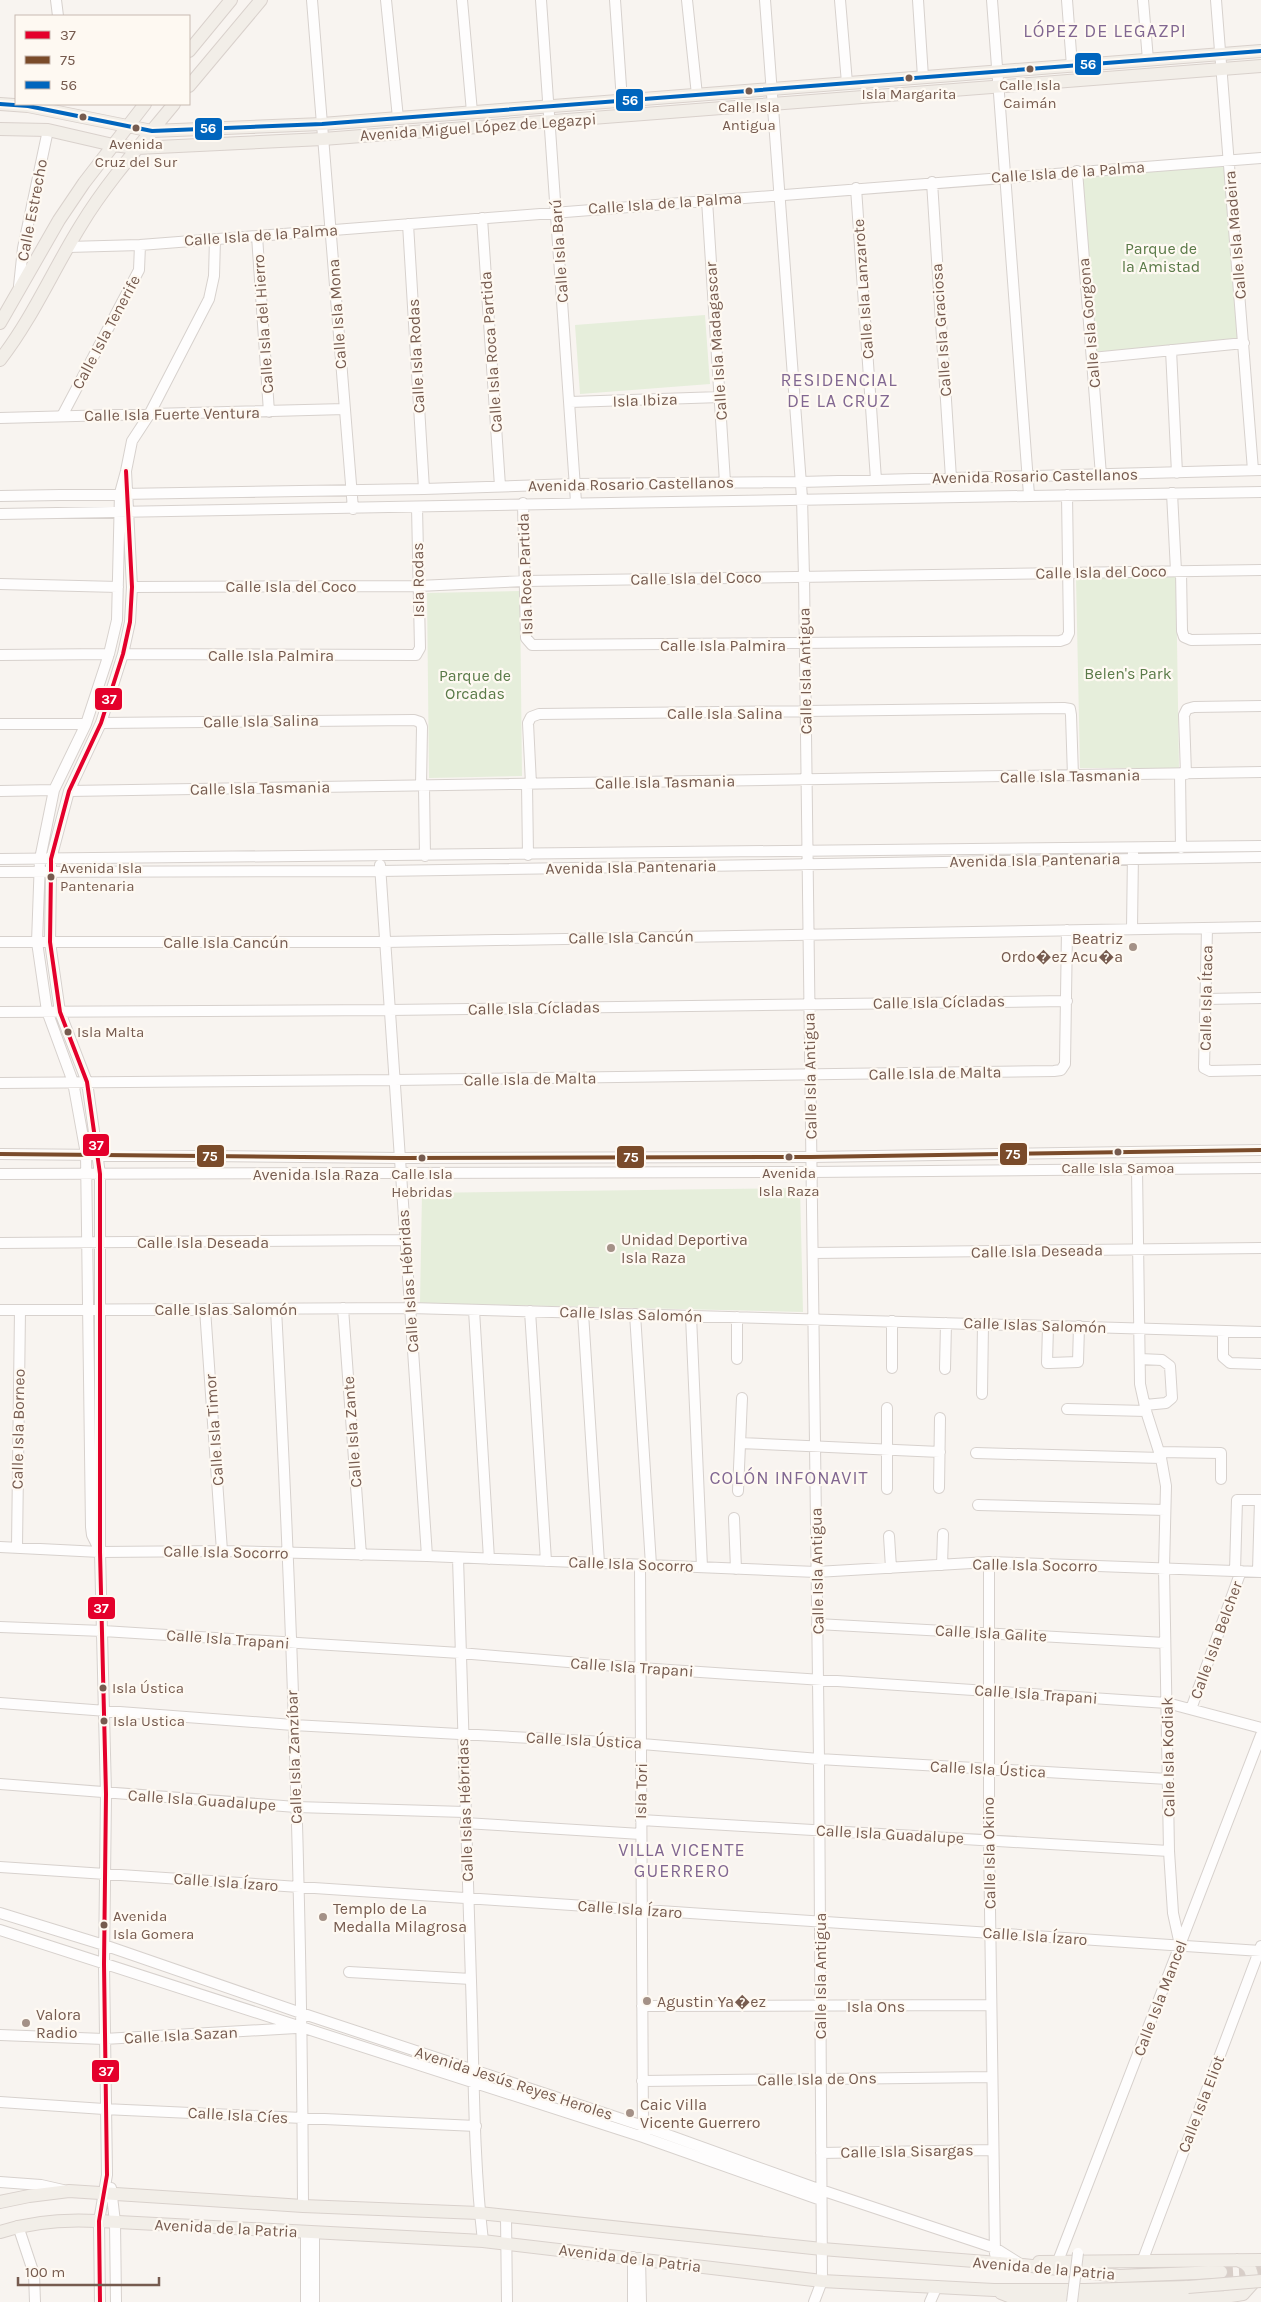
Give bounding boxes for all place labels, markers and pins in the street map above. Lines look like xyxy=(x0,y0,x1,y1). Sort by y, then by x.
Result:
marker: Calle Isla Caimán xyxy=(1025,64,1035,74)
marker: Isla Margarita xyxy=(904,73,914,83)
place label: Calle Isla Caimán xyxy=(999,76,1061,112)
place label: Isla Margarita xyxy=(862,85,956,103)
marker: Calle Isla Antigua xyxy=(744,86,754,96)
place label: Calle Isla Antigua xyxy=(718,98,780,134)
unlabelled marker xyxy=(78,112,88,122)
marker: Avenida Cruz del Sur xyxy=(131,123,141,133)
place label: Avenida Cruz del Sur xyxy=(95,135,178,171)
place label: Avenida Isla Pantenaria xyxy=(60,859,142,895)
marker: Avenida Isla Pantenaria xyxy=(46,872,56,882)
place label: Beatriz Ordo�ez Acu�a xyxy=(1001,929,1123,966)
marker: Beatriz Ordo�ez Acu�a xyxy=(1127,941,1139,953)
place label: Isla Malta xyxy=(77,1023,144,1041)
marker: Isla Malta xyxy=(63,1027,73,1037)
marker: Calle Isla Samoa xyxy=(1113,1147,1123,1157)
marker: Avenida Isla Raza xyxy=(784,1152,794,1162)
marker: Calle Isla Hebridas xyxy=(417,1153,427,1163)
place label: Calle Isla Samoa xyxy=(1061,1159,1175,1177)
place label: Avenida Isla Raza xyxy=(759,1164,819,1200)
place label: Calle Isla Hebridas xyxy=(391,1165,453,1201)
place label: Unidad Deportiva Isla Raza xyxy=(621,1230,748,1267)
marker: Unidad Deportiva Isla Raza xyxy=(605,1242,617,1254)
place label: Isla Ústica xyxy=(112,1679,184,1697)
marker: Isla Ústica xyxy=(98,1683,108,1693)
place label: Isla Ustica xyxy=(113,1712,185,1730)
marker: Isla Ustica xyxy=(99,1716,109,1726)
place label: Templo de La Medalla Milagrosa xyxy=(333,1899,467,1936)
place label: Avenida Isla Gomera xyxy=(113,1907,194,1943)
marker: Templo de La Medalla Milagrosa xyxy=(317,1911,329,1923)
marker: Avenida Isla Gomera xyxy=(99,1920,109,1930)
place label: Agustin Ya�ez xyxy=(657,1992,766,2011)
marker: Agustin Ya�ez xyxy=(641,1995,653,2007)
place label: Valora Radio xyxy=(36,2005,81,2042)
marker: Valora Radio xyxy=(20,2017,32,2029)
place label: Caic Villa Vicente Guerrero xyxy=(640,2095,760,2132)
marker: Caic Villa Vicente Guerrero xyxy=(624,2107,636,2119)

